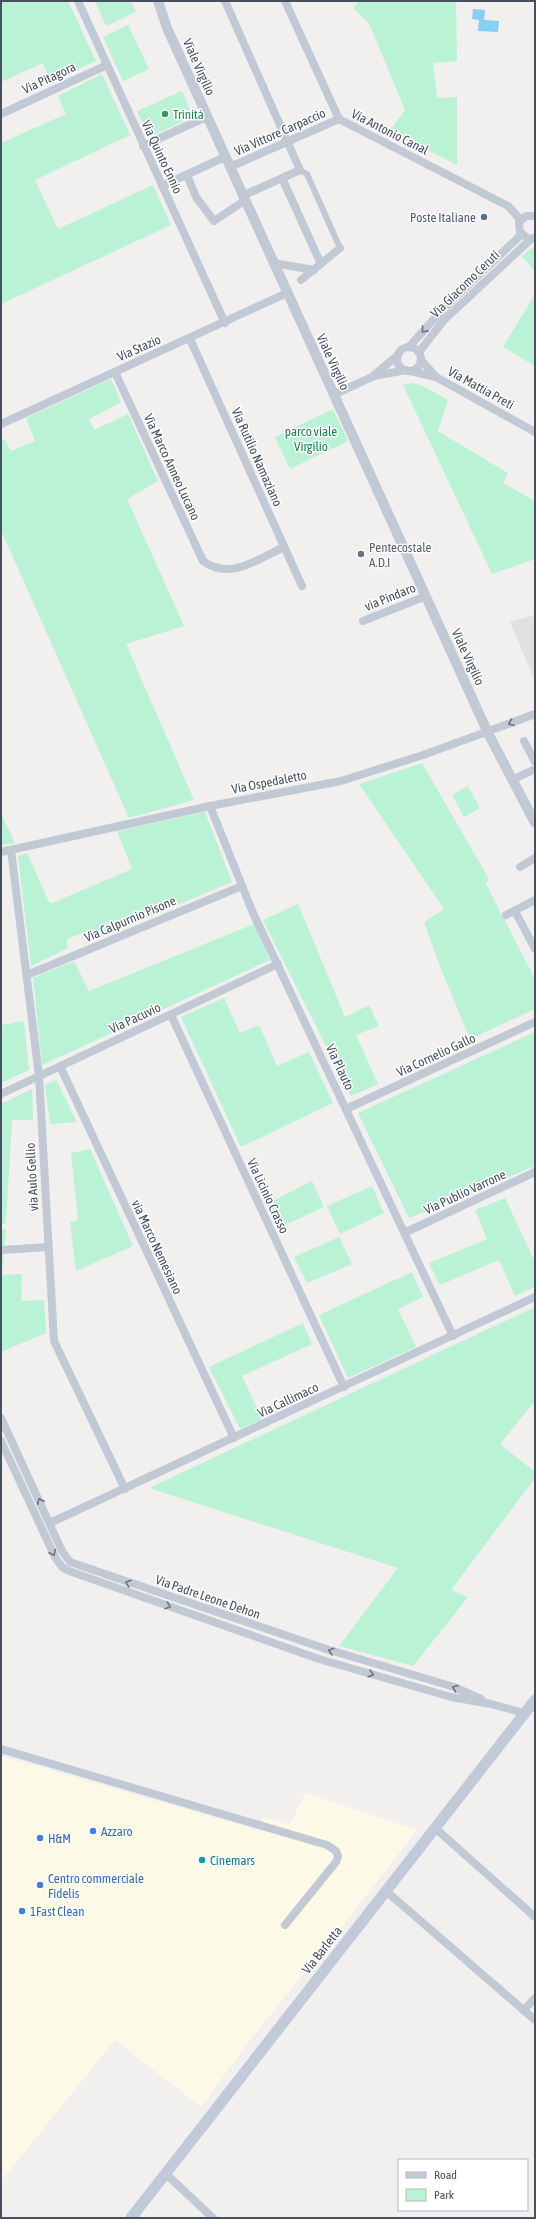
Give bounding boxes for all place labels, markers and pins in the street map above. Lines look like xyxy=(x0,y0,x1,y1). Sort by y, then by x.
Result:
place label: Trinità xyxy=(173,107,204,122)
marker: Trinità xyxy=(160,109,170,119)
place label: Poste Italiane xyxy=(410,210,476,225)
marker: Poste Italiane xyxy=(479,212,489,222)
place label: Pentecostale A.D.I xyxy=(369,540,432,570)
marker: Pentecostale A.D.I xyxy=(356,549,366,559)
place label: Azzaro xyxy=(101,1824,133,1839)
marker: Azzaro xyxy=(88,1826,98,1836)
place label: H&M xyxy=(48,1831,71,1846)
marker: H&M xyxy=(35,1833,45,1843)
place label: Cinemars xyxy=(210,1853,255,1868)
marker: Cinemars xyxy=(197,1855,207,1865)
place label: Centro commerciale Fidelis xyxy=(48,1871,144,1901)
marker: Centro commerciale Fidelis xyxy=(35,1880,45,1890)
place label: 1Fast Clean xyxy=(30,1904,85,1919)
marker: 1Fast Clean xyxy=(17,1906,27,1916)

